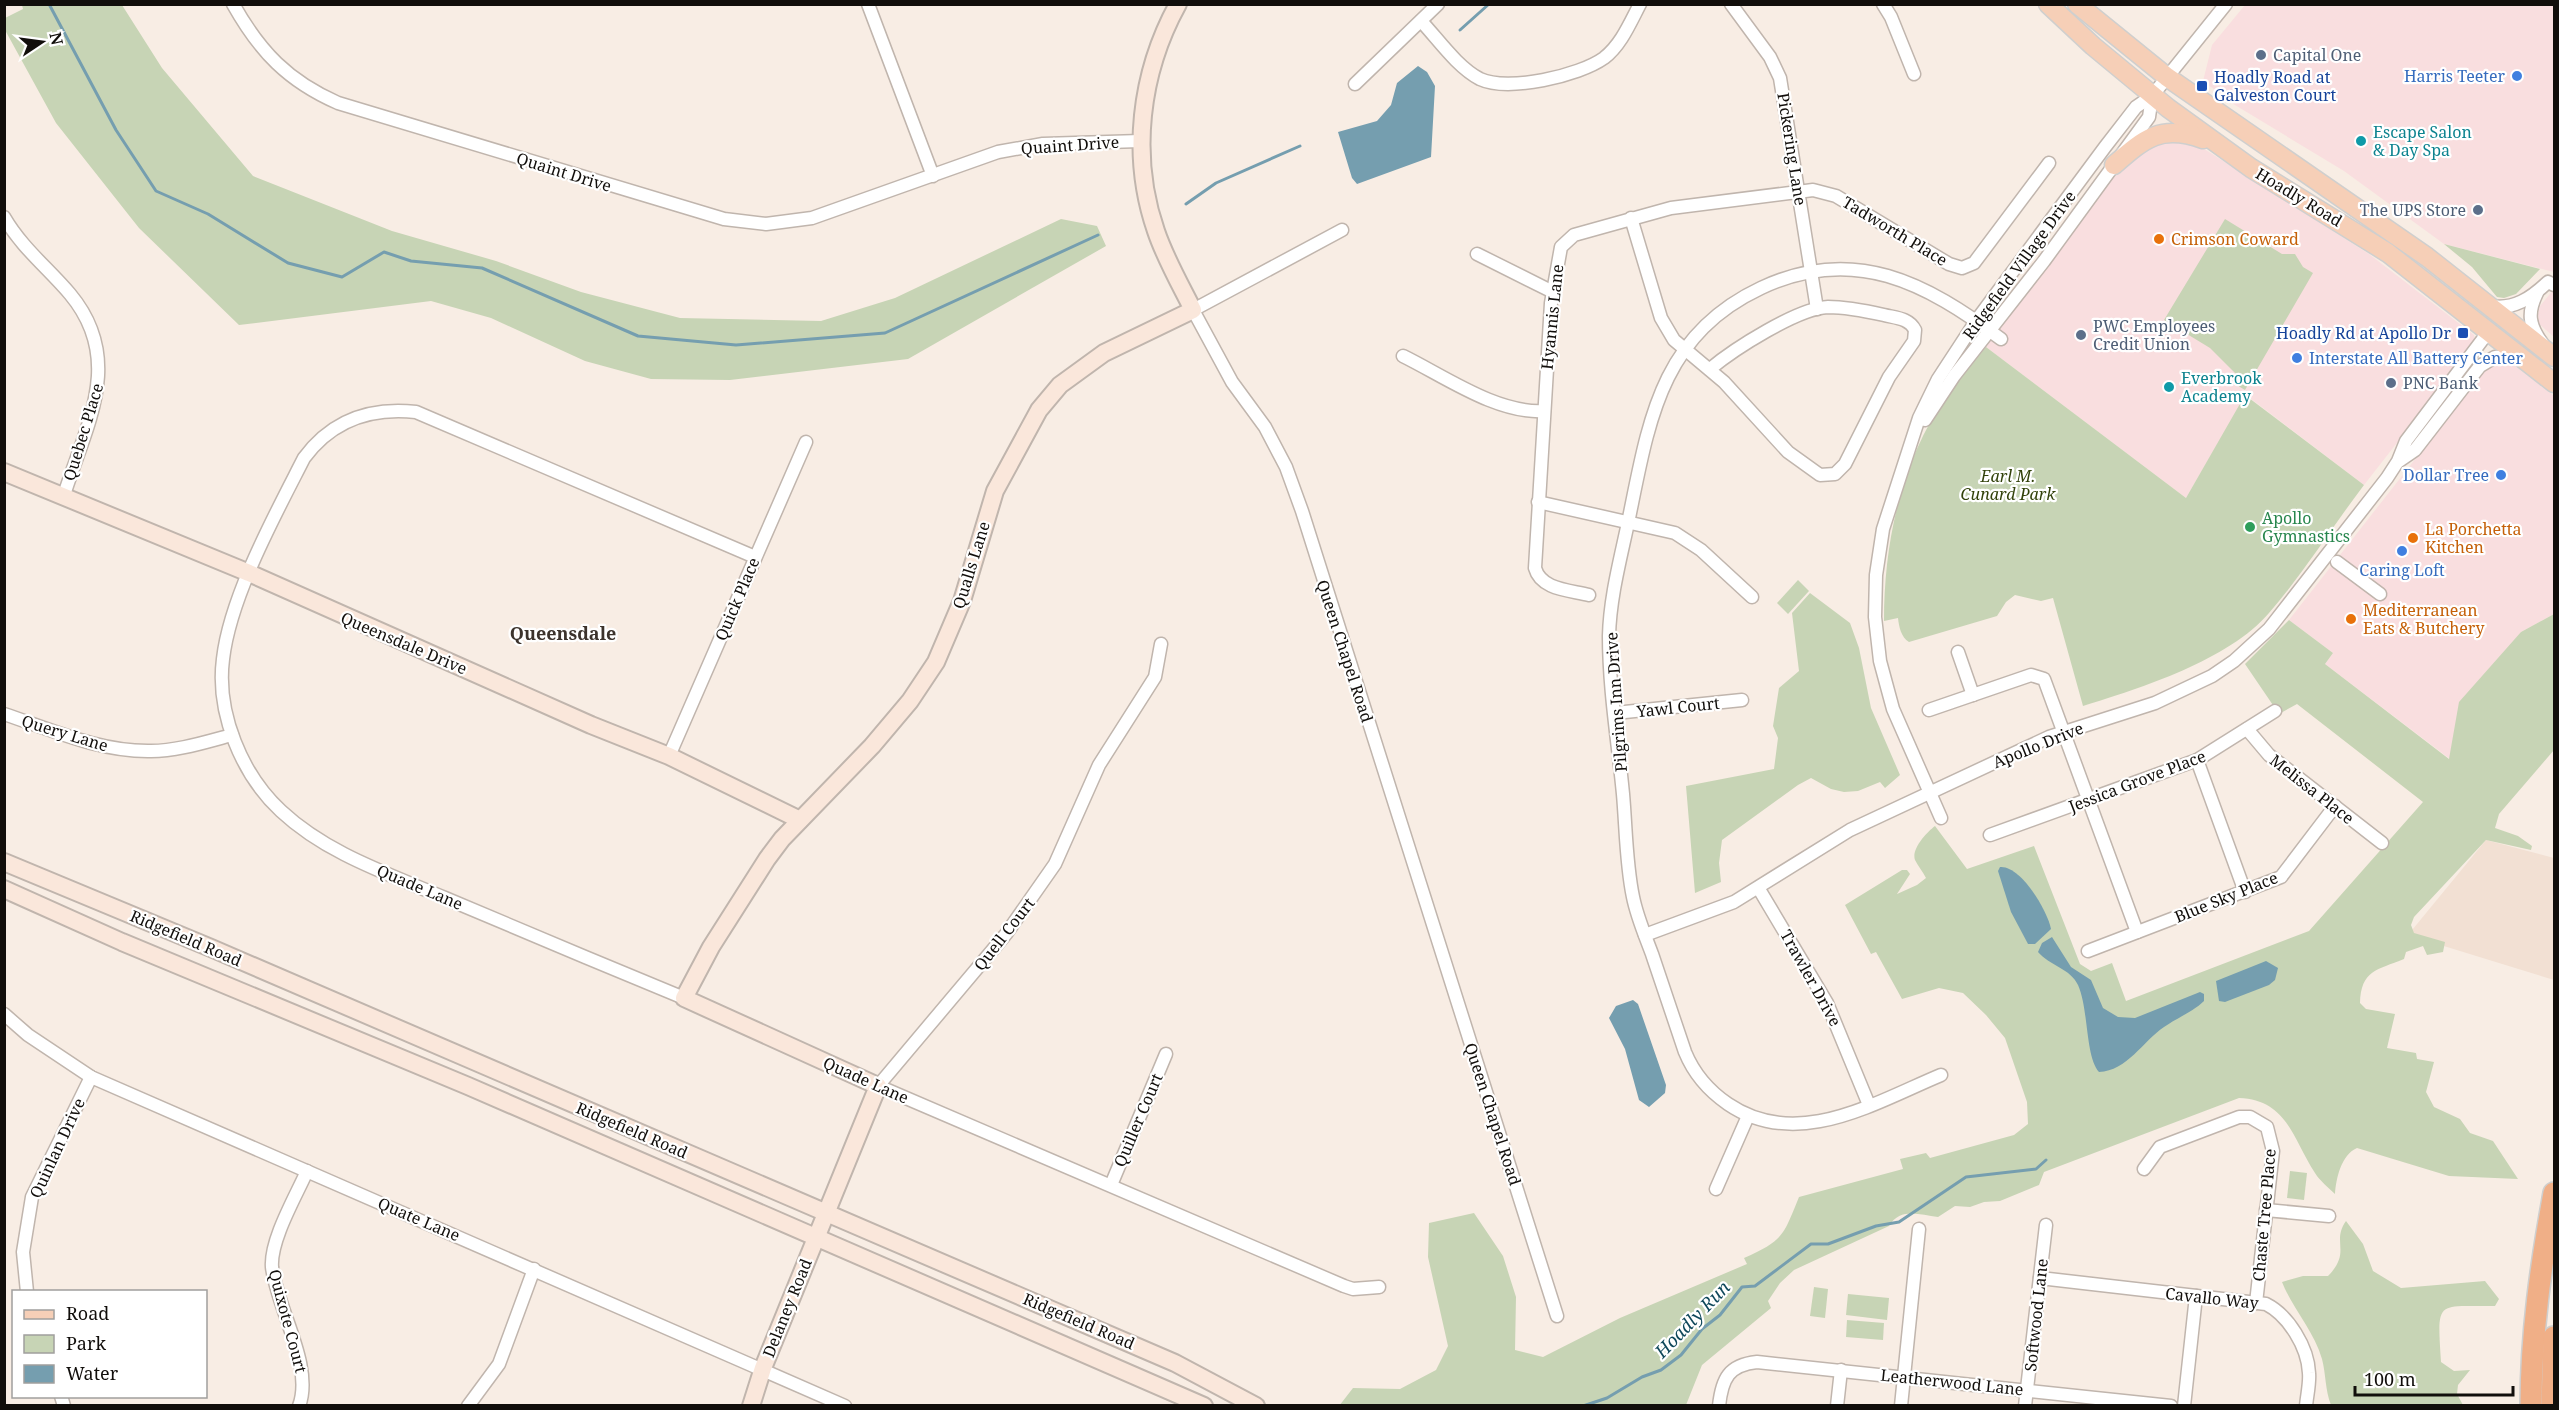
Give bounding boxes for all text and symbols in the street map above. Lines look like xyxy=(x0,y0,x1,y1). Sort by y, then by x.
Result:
north arrow xyxy=(12,12,72,72)
text: N xyxy=(44,30,69,48)
place label: Capital One xyxy=(2273,44,2361,66)
marker: Capital One xyxy=(2254,48,2268,62)
place label: Harris Teeter xyxy=(2404,65,2505,87)
place label: Hoadly Road at Galveston Court xyxy=(2214,66,2337,106)
marker: Harris Teeter xyxy=(2510,69,2524,83)
marker: Hoadly Road at Galveston Court xyxy=(2195,79,2209,93)
street label: Pickering Lane xyxy=(1772,91,1812,207)
place label: Escape Salon & Day Spa xyxy=(2373,121,2472,161)
street label: Quaint Drive xyxy=(1020,131,1120,159)
marker: Escape Salon & Day Spa xyxy=(2354,134,2368,148)
street label: Quaint Drive xyxy=(514,147,614,197)
street label: Hoadly Road xyxy=(2252,162,2347,232)
street label: Ridgefield Village Drive xyxy=(1957,186,2081,344)
street label: Tadworth Place xyxy=(1838,191,1952,271)
place label: The UPS Store xyxy=(2360,199,2466,221)
marker: The UPS Store xyxy=(2471,203,2485,217)
place label: Crimson Coward xyxy=(2171,228,2299,250)
marker: Crimson Coward xyxy=(2152,232,2166,246)
street label: Hyannis Lane xyxy=(1536,263,1568,371)
place label: PWC Employees Credit Union xyxy=(2093,315,2215,355)
place label: Hoadly Rd at Apollo Dr xyxy=(2276,322,2451,344)
marker: Hoadly Rd at Apollo Dr xyxy=(2456,326,2470,340)
marker: PWC Employees Credit Union xyxy=(2074,328,2088,342)
place label: Interstate All Battery Center xyxy=(2309,347,2523,369)
marker: Interstate All Battery Center xyxy=(2290,351,2304,365)
place label: Everbrook Academy xyxy=(2181,367,2262,407)
place label: PNC Bank xyxy=(2403,372,2479,394)
marker: PNC Bank xyxy=(2384,376,2398,390)
street label: Quebec Place xyxy=(58,380,108,484)
marker: Everbrook Academy xyxy=(2162,380,2176,394)
place label: Dollar Tree xyxy=(2403,464,2489,486)
park label: Earl M. Cunard Park xyxy=(1961,465,2056,505)
marker: Dollar Tree xyxy=(2494,468,2508,482)
place label: Apollo Gymnastics xyxy=(2262,507,2350,547)
place label: La Porchetta Kitchen xyxy=(2425,518,2521,558)
street label: Qualls Lane xyxy=(947,519,995,611)
marker: Apollo Gymnastics xyxy=(2243,520,2257,534)
marker: La Porchetta Kitchen xyxy=(2406,531,2420,545)
marker: Caring Loft xyxy=(2395,544,2409,558)
street label: Quick Place xyxy=(710,554,764,644)
place label: Caring Loft xyxy=(2359,559,2445,581)
street label: Queen Chapel Road xyxy=(1312,577,1378,725)
place label: Mediterranean Eats & Butchery xyxy=(2363,599,2485,639)
street label: Queensdale Drive xyxy=(337,606,471,680)
marker: Mediterranean Eats & Butchery xyxy=(2344,612,2358,626)
district label: Queensdale xyxy=(510,621,616,645)
street label: Pilgrims Inn Drive xyxy=(1600,631,1632,773)
street label: Yawl Court xyxy=(1634,692,1721,722)
street label: Query Lane xyxy=(19,709,111,757)
street label: Apollo Drive xyxy=(1989,717,2087,773)
street label: Jessica Grove Place xyxy=(2064,745,2209,818)
street label: Melissa Place xyxy=(2265,749,2359,829)
street label: Quade Lane xyxy=(374,859,466,915)
street label: Blue Sky Place xyxy=(2171,866,2281,928)
street label: Quell Court xyxy=(969,893,1040,975)
street label: Ridgefield Road xyxy=(127,905,245,971)
street label: Trawler Drive xyxy=(1775,926,1847,1030)
street label: Queen Chapel Road xyxy=(1460,1040,1526,1188)
street label: Quade Lane xyxy=(820,1051,912,1109)
street label: Quiller Court xyxy=(1108,1069,1168,1170)
street label: Quinlan Drive xyxy=(24,1094,90,1202)
street label: Ridgefield Road xyxy=(573,1097,691,1163)
street label: Chaste Tree Place xyxy=(2247,1148,2281,1282)
street label: Quate Lane xyxy=(375,1192,463,1246)
street label: Delaney Road xyxy=(757,1255,817,1361)
street label: Softwood Lane xyxy=(2019,1257,2053,1373)
street label: Quixote Court xyxy=(264,1267,312,1376)
water label: Hoadly Run xyxy=(1648,1275,1735,1364)
street label: Cavallo Way xyxy=(2164,1282,2261,1314)
street label: Ridgefield Road xyxy=(1020,1288,1138,1354)
legend xyxy=(12,1290,207,1398)
text: Road xyxy=(66,1301,109,1325)
text: Park xyxy=(66,1331,106,1355)
scale bar xyxy=(2355,1359,2512,1397)
text: Water xyxy=(66,1361,119,1385)
street label: Leatherwood Lane xyxy=(1879,1364,2025,1400)
text: 100 m xyxy=(2364,1367,2416,1391)

